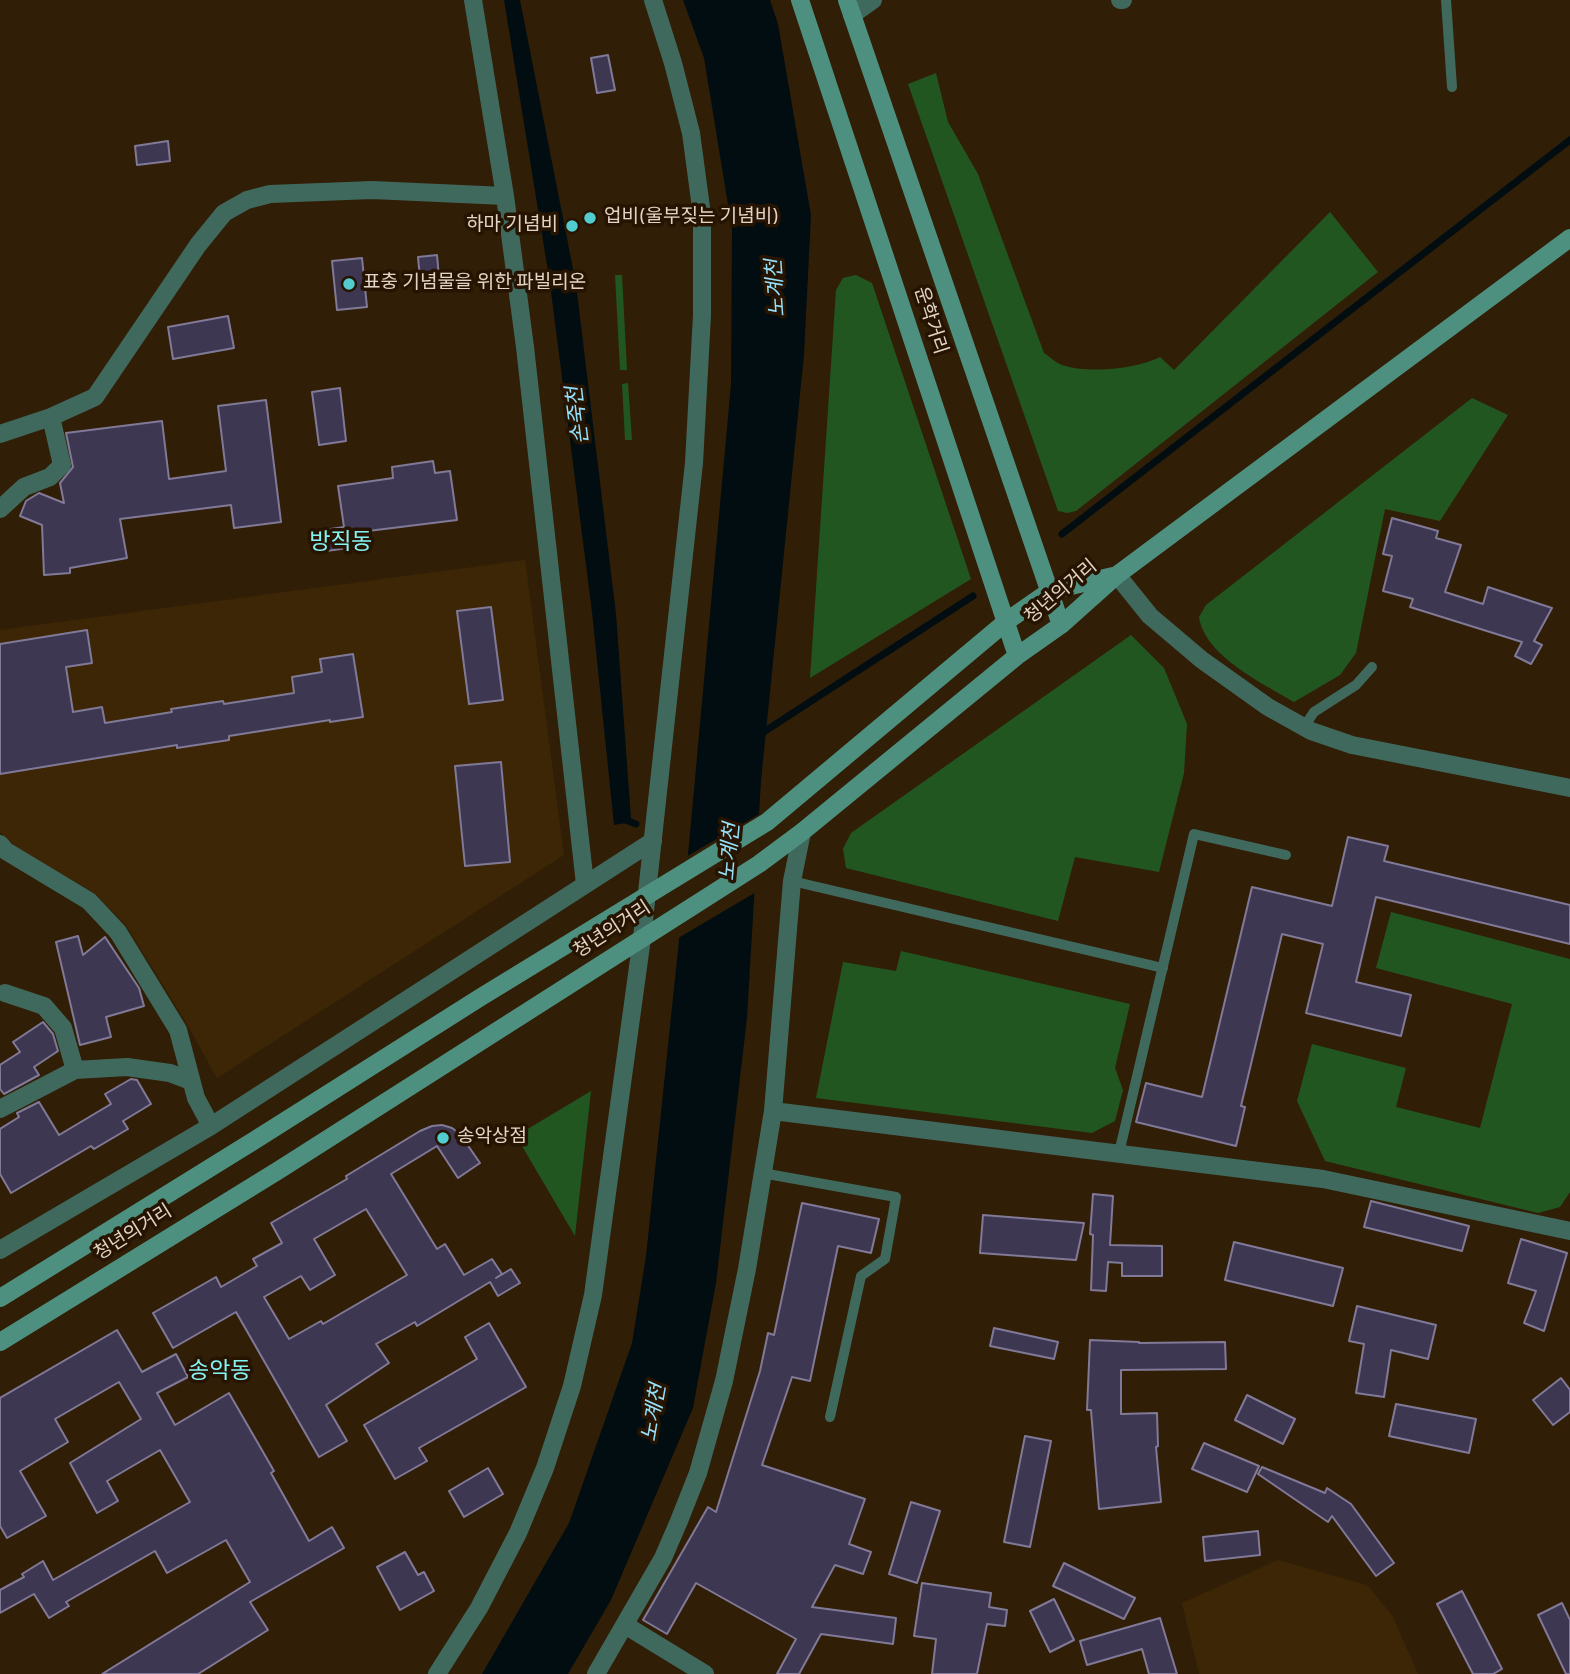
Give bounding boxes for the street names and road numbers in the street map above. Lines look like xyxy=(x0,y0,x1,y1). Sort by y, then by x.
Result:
street label: 운학거리 xyxy=(907,284,951,358)
street label: 청년의거리 xyxy=(1021,556,1103,630)
street label: 청년의거리 xyxy=(570,898,656,964)
street label: 청년의거리 xyxy=(91,1201,177,1267)

